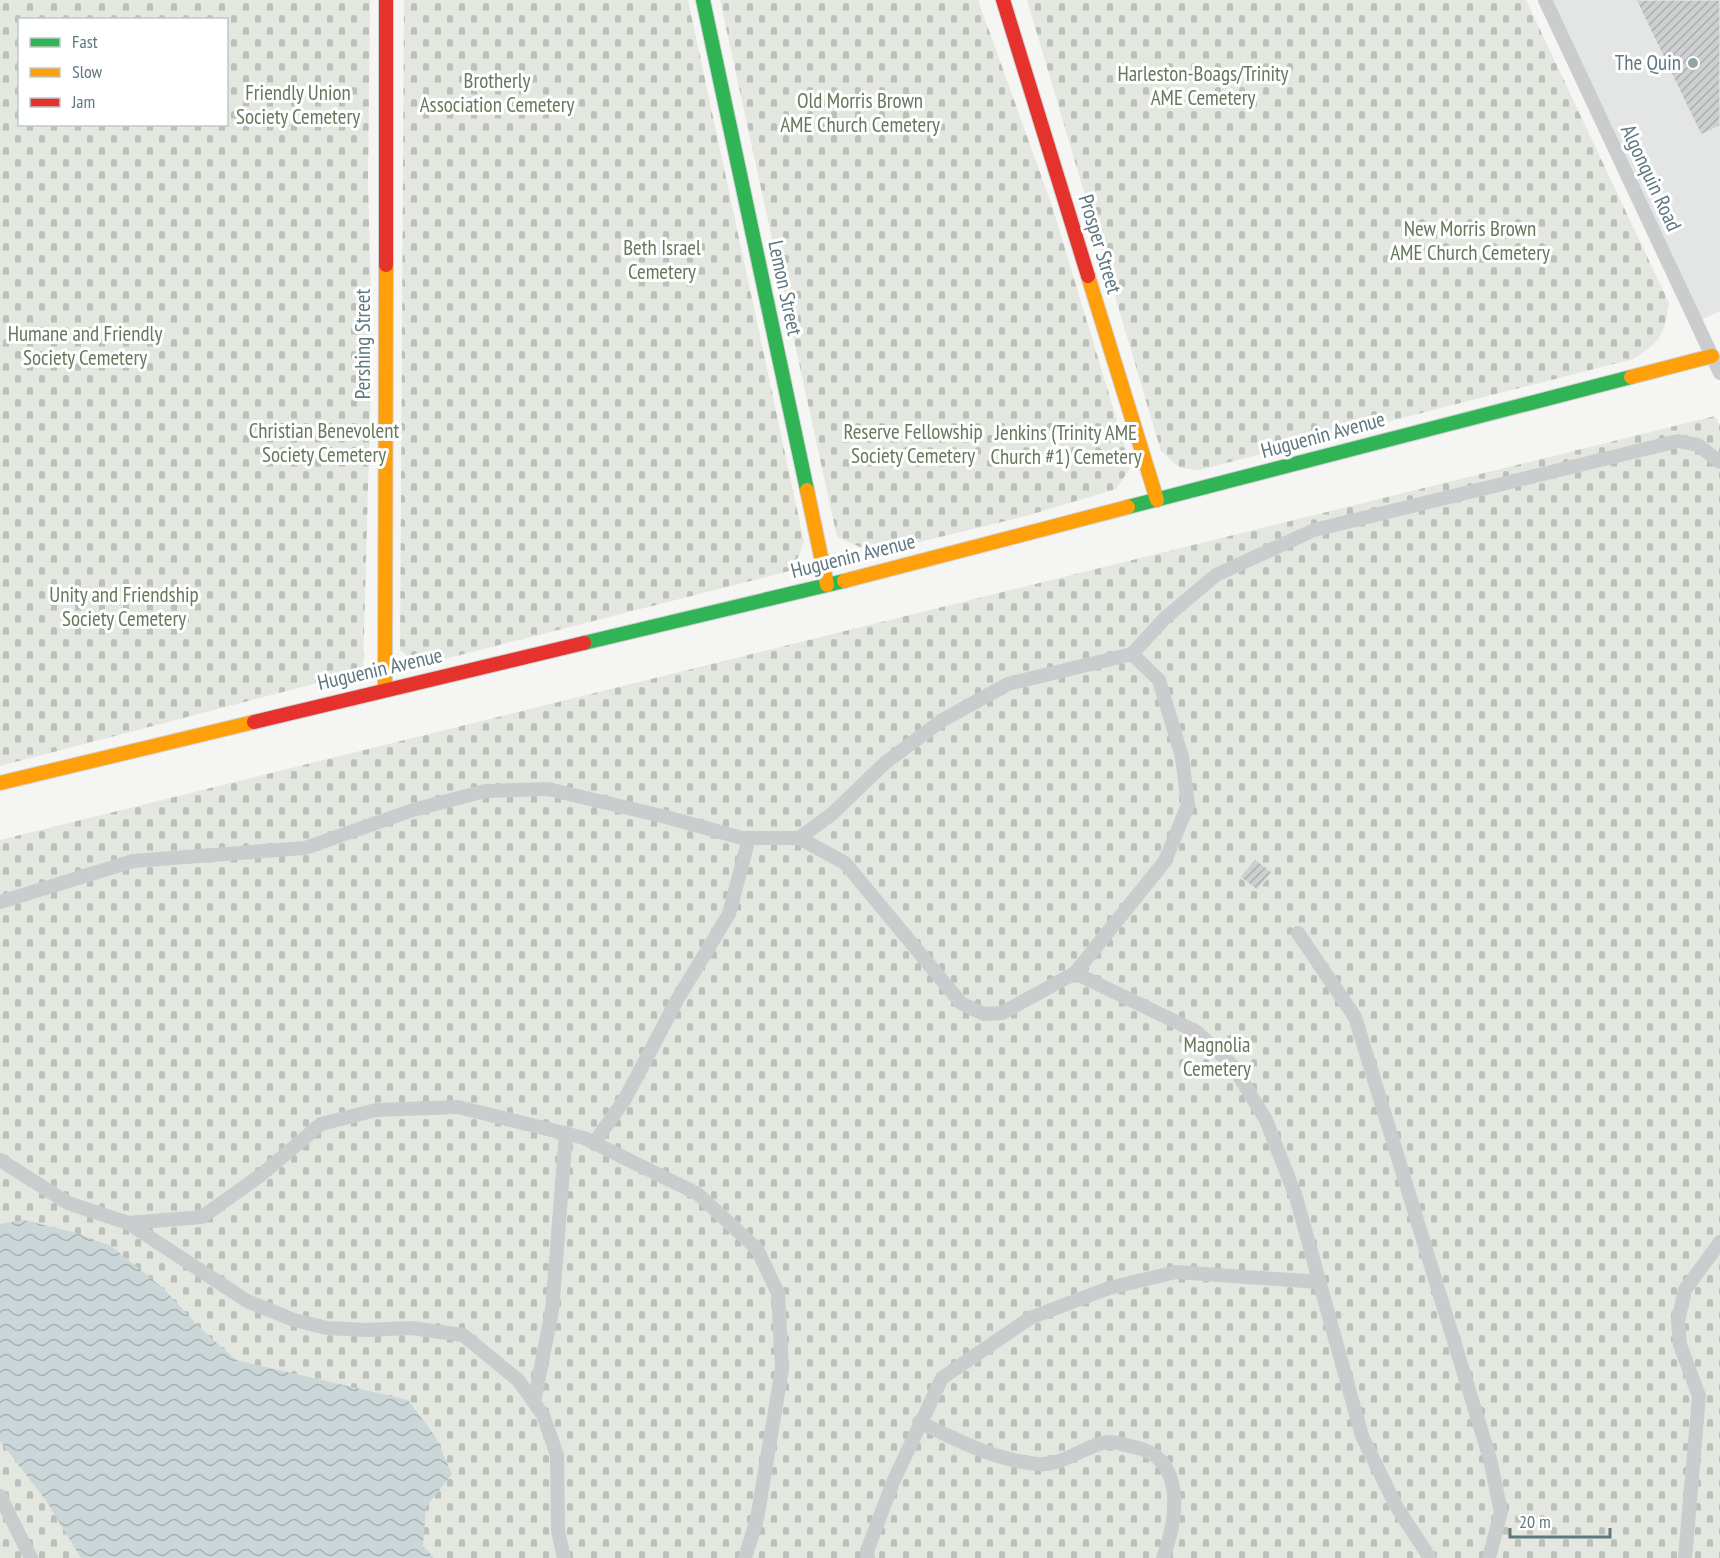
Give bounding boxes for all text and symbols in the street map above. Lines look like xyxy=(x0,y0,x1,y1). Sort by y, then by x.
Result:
legend xyxy=(18,18,228,126)
text: Fast xyxy=(72,30,98,53)
place label: The Quin xyxy=(1615,49,1681,76)
marker: The Quin xyxy=(1686,56,1700,70)
text: Slow xyxy=(72,60,103,83)
park label: Harleston-Boags/Trinity AME Cemetery xyxy=(1117,60,1289,111)
park label: Brotherly Association Cemetery xyxy=(420,67,574,118)
park label: Friendly Union Society Cemetery xyxy=(236,79,360,130)
park label: Old Morris Brown AME Church Cemetery xyxy=(780,87,940,138)
text: Jam xyxy=(71,90,95,113)
street label: Algonquin Road xyxy=(1615,120,1688,235)
street label: Prosper Street xyxy=(1073,191,1128,297)
park label: New Morris Brown AME Church Cemetery xyxy=(1390,215,1550,266)
park label: Beth Israel Cemetery xyxy=(623,234,701,285)
street label: Lemon Street xyxy=(762,238,809,338)
street label: Pershing Street xyxy=(349,289,376,399)
park label: Humane and Friendly Society Cemetery xyxy=(8,320,162,371)
street label: Huguenin Avenue xyxy=(1258,405,1388,464)
park label: Christian Benevolent Society Cemetery xyxy=(249,417,399,468)
park label: Reserve Fellowship Society Cemetery xyxy=(843,418,983,469)
park label: Jenkins (Trinity AME Church #1) Cemetery xyxy=(990,419,1142,470)
street label: Huguenin Avenue xyxy=(788,527,918,584)
park label: Unity and Friendship Society Cemetery xyxy=(49,581,199,632)
street label: Huguenin Avenue xyxy=(315,641,445,696)
park label: Magnolia Cemetery xyxy=(1183,1031,1251,1082)
scale bar xyxy=(1510,1501,1610,1539)
text: 20 m xyxy=(1519,1510,1551,1533)

